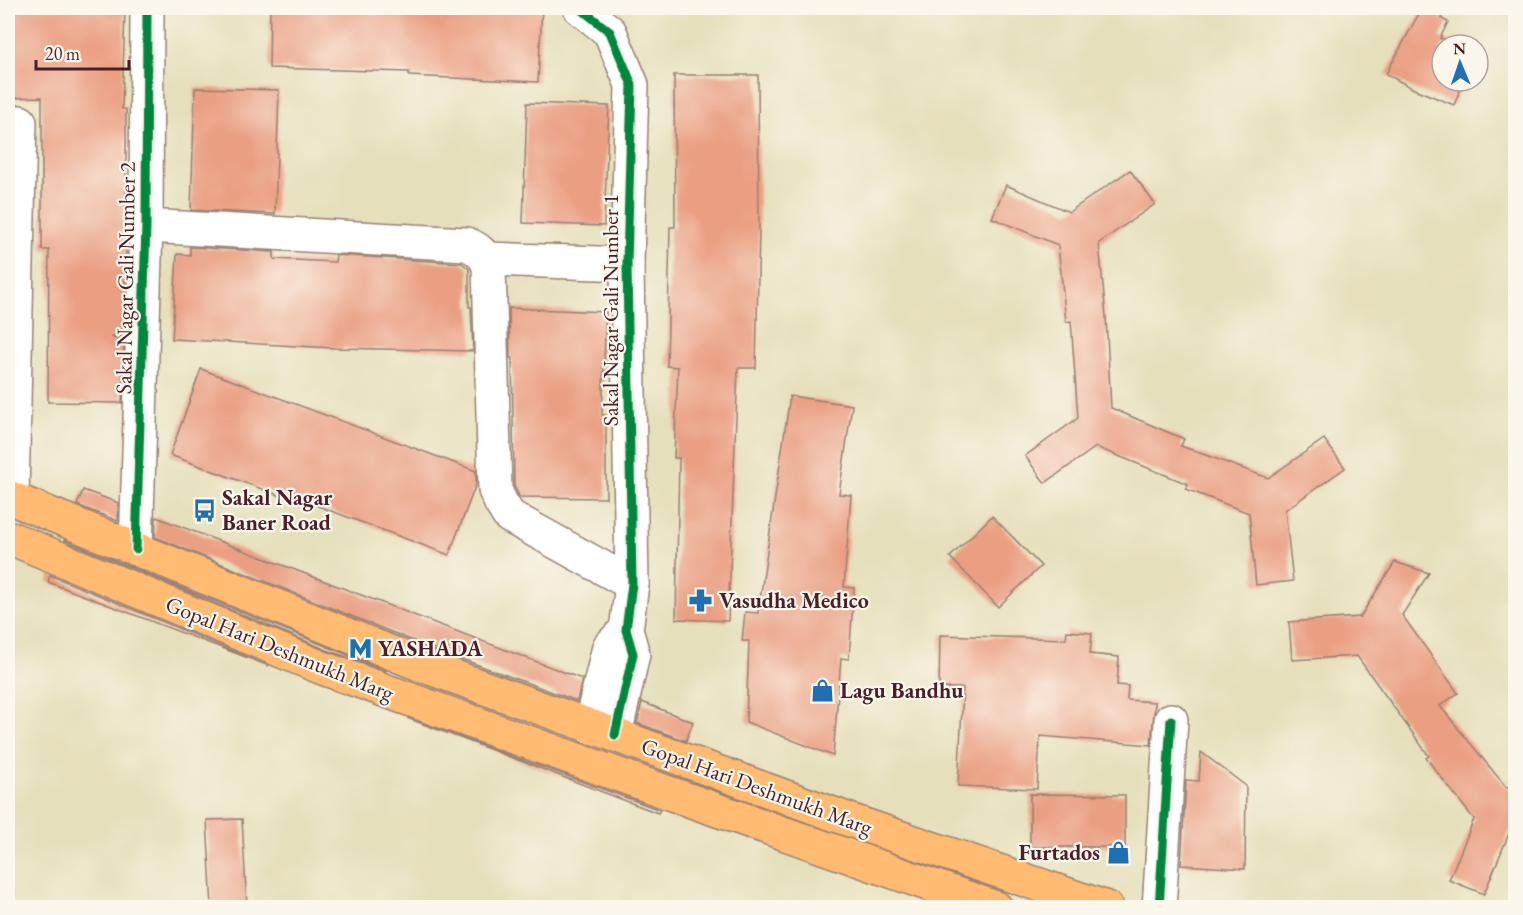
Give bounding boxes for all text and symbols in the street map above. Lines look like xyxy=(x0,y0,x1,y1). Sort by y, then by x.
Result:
scale bar xyxy=(36,33,129,71)
north arrow xyxy=(1430,33,1490,93)
text: N xyxy=(1453,38,1466,59)
text: 20 m xyxy=(45,42,80,65)
street label: Sakal Nagar Gali Number 2 xyxy=(109,161,142,394)
street label: Sakal Nagar Gali Number 1 xyxy=(596,194,625,426)
place label: Sakal Nagar Baner Road xyxy=(222,483,333,537)
bus stop icon: Sakal Nagar Baner Road xyxy=(191,497,217,523)
place label: Vasudha Medico xyxy=(719,586,869,615)
pharmacy icon: Vasudha Medico xyxy=(688,587,714,613)
street label: Gopal Hari Deshmukh Marg xyxy=(161,589,399,708)
place label: YASHADA xyxy=(378,634,482,663)
metro station icon: YASHADA xyxy=(347,635,373,661)
place label: Lagu Bandhu xyxy=(840,676,963,705)
shop icon: Lagu Bandhu xyxy=(809,677,835,703)
street label: Gopal Hari Deshmukh Marg xyxy=(637,731,877,842)
place label: Furtados xyxy=(1018,838,1100,867)
shop icon: Furtados xyxy=(1105,839,1131,865)

